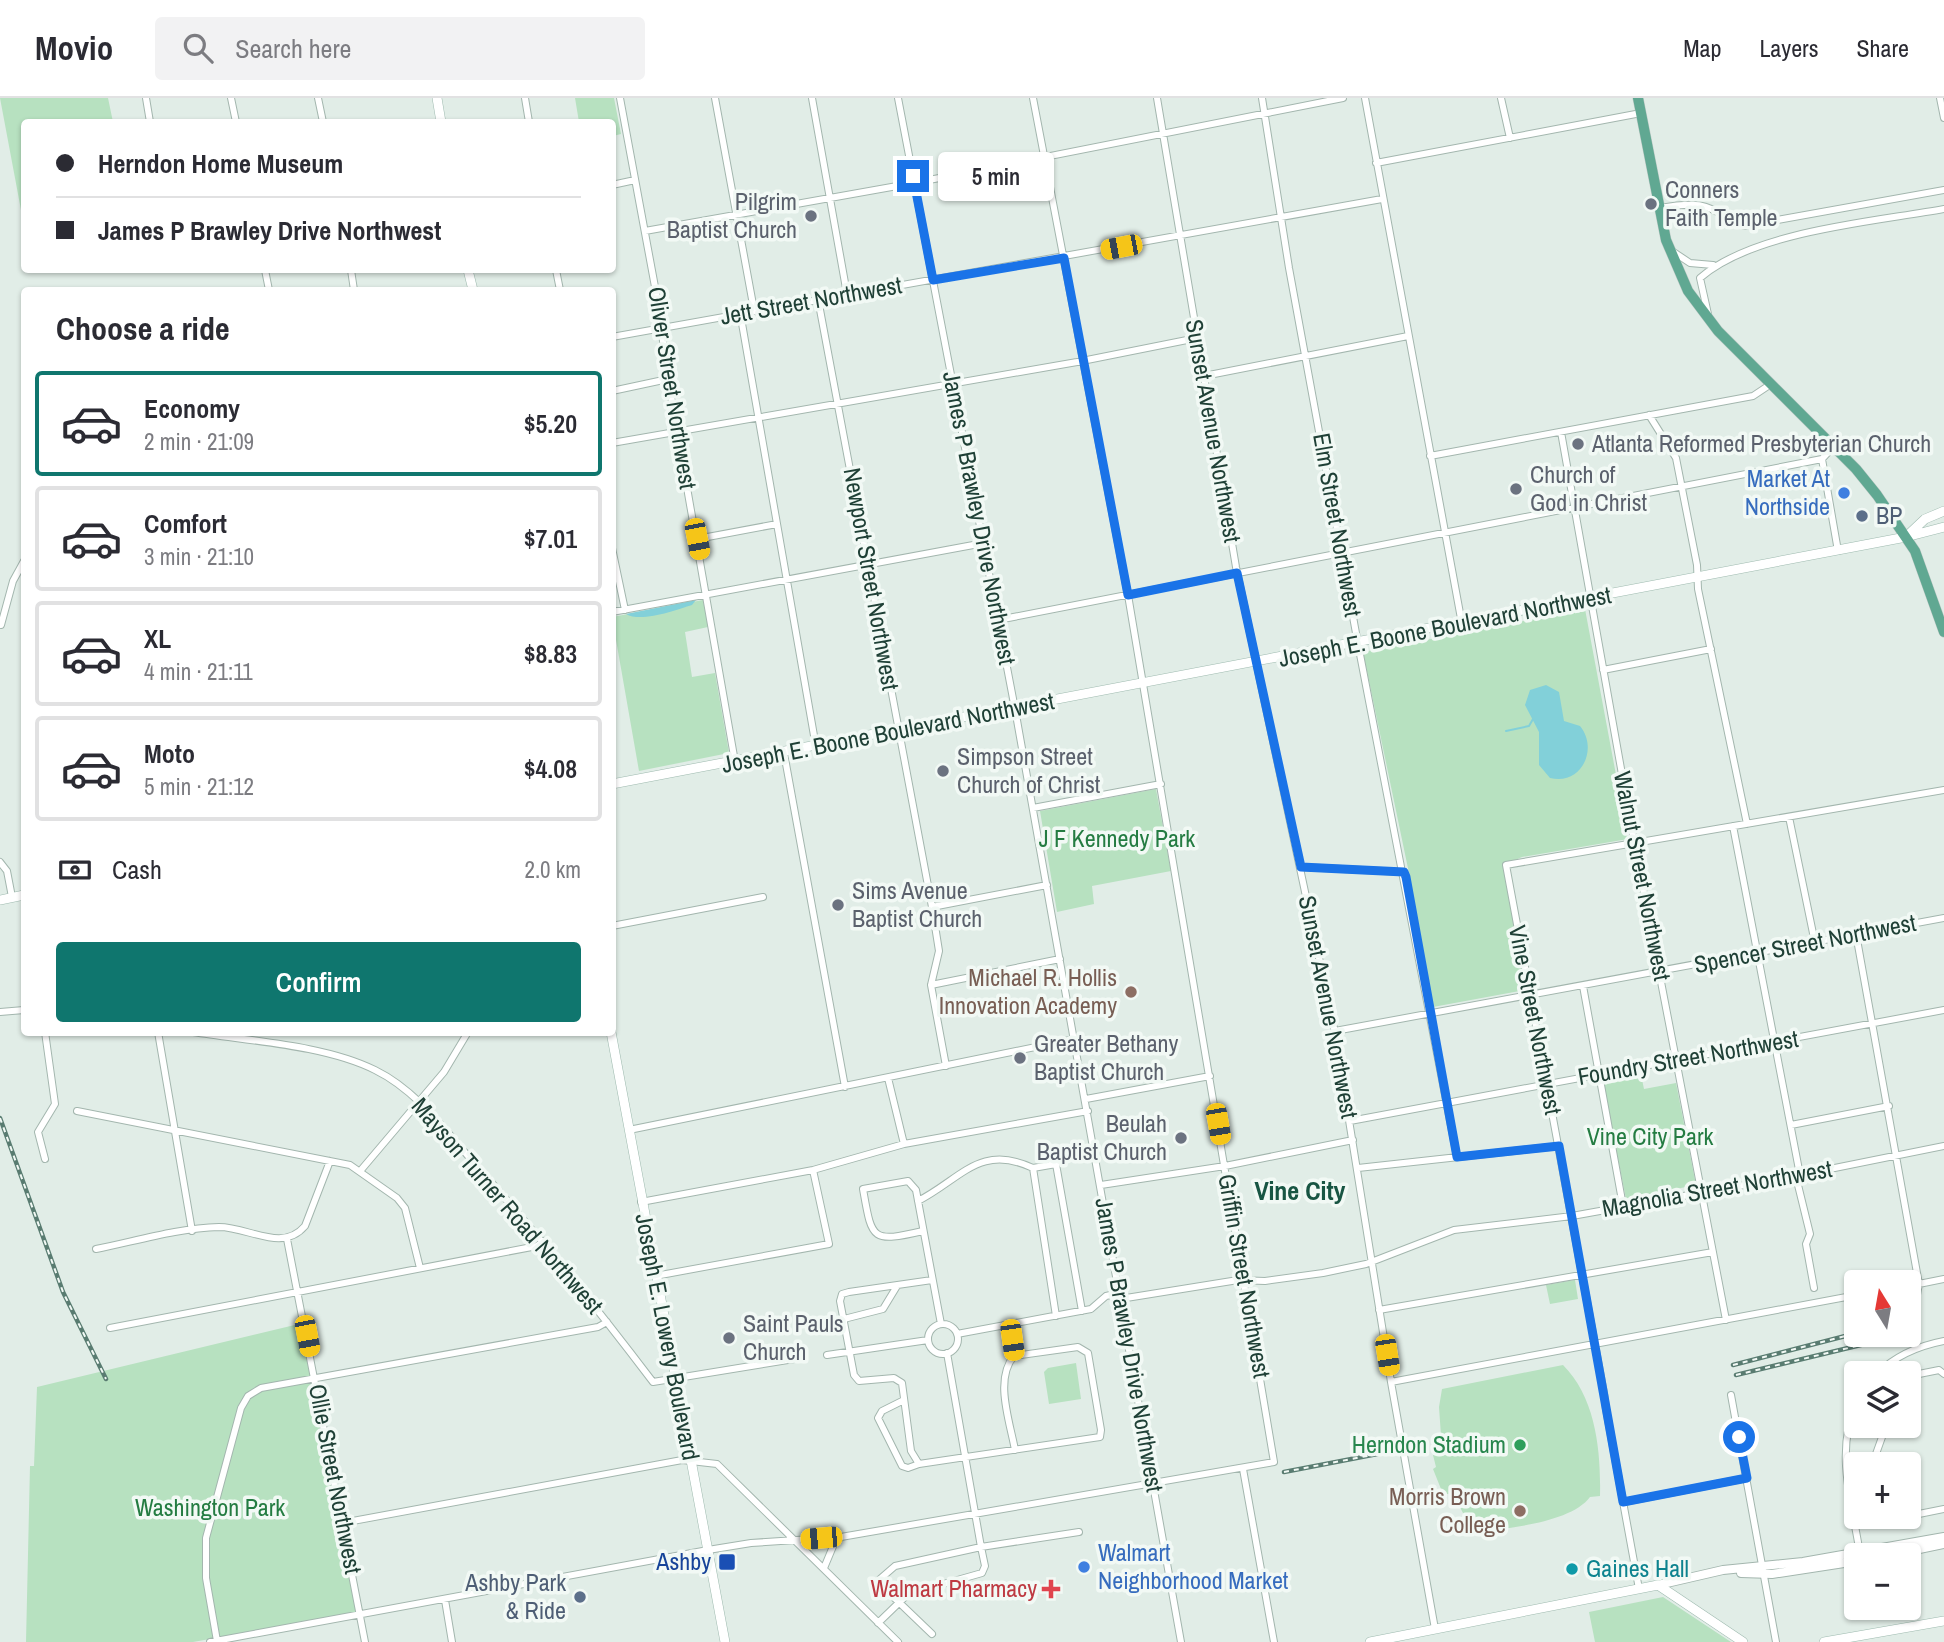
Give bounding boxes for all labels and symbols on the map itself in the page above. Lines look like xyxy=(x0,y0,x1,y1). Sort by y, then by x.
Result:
callout: 5 min xyxy=(937,152,1053,200)
route end xyxy=(897,160,929,192)
place label: Conners Faith Temple xyxy=(1665,173,1777,233)
place label: Pilgrim Baptist Church xyxy=(667,185,797,245)
marker: Conners Faith Temple xyxy=(1643,196,1659,212)
marker: Pilgrim Baptist Church xyxy=(803,208,819,224)
car xyxy=(1099,233,1144,261)
street label: Jett Street Northwest xyxy=(718,268,905,332)
street label: Oliver Street Northwest xyxy=(641,284,705,492)
street label: Sunset Avenue Northwest xyxy=(1179,317,1249,545)
street label: James P Brawley Drive Northwest xyxy=(936,368,1024,668)
place label: Atlanta Reformed Presbyterian Church xyxy=(1591,427,1931,459)
street label: Elm Street Northwest xyxy=(1306,430,1370,620)
marker: Atlanta Reformed Presbyterian Church xyxy=(1570,436,1586,452)
place label: Church of God in Christ xyxy=(1530,458,1648,518)
place label: Market At Northside xyxy=(1745,462,1831,522)
street label: Newport Street Northwest xyxy=(837,465,907,693)
marker: Church of God in Christ xyxy=(1508,481,1524,497)
marker: Market At Northside xyxy=(1836,485,1852,501)
place label: BP xyxy=(1876,499,1902,531)
marker: BP xyxy=(1854,508,1870,524)
car xyxy=(683,516,712,562)
street label: Joseph E. Boone Boulevard Northwest xyxy=(1276,578,1614,674)
street label: Joseph E. Boone Boulevard Northwest xyxy=(719,684,1057,780)
place label: Simpson Street Church of Christ xyxy=(957,740,1101,800)
marker: Simpson Street Church of Christ xyxy=(935,763,951,779)
street label: Walnut Street Northwest xyxy=(1607,768,1679,984)
park label: J F Kennedy Park xyxy=(1039,822,1195,854)
place label: Sims Avenue Baptist Church xyxy=(852,874,982,934)
street label: Sunset Avenue Northwest xyxy=(1292,893,1366,1121)
marker: Sims Avenue Baptist Church xyxy=(830,897,846,913)
street label: Spencer Street Northwest xyxy=(1691,906,1919,980)
street label: Vine Street Northwest xyxy=(1502,922,1570,1118)
place label: Michael R. Hollis Innovation Academy xyxy=(939,961,1117,1021)
marker: Michael R. Hollis Innovation Academy xyxy=(1123,984,1139,1000)
street label: Foundry Street Northwest xyxy=(1575,1022,1801,1092)
place label: Greater Bethany Baptist Church xyxy=(1034,1027,1179,1087)
marker: Greater Bethany Baptist Church xyxy=(1012,1050,1028,1066)
street label: Mayson Turner Road Northwest xyxy=(405,1090,611,1321)
car xyxy=(1205,1101,1232,1147)
place label: Beulah Baptist Church xyxy=(1037,1107,1167,1167)
park label: Vine City Park xyxy=(1587,1120,1713,1152)
marker: Beulah Baptist Church xyxy=(1173,1130,1189,1146)
street label: Magnolia Street Northwest xyxy=(1599,1152,1835,1224)
street label: Griffin Street Northwest xyxy=(1211,1171,1279,1381)
district label: Vine City xyxy=(1255,1173,1346,1208)
street label: James P Brawley Drive Northwest xyxy=(1088,1195,1172,1495)
street label: Joseph E. Lowery Boulevard xyxy=(628,1211,708,1463)
north arrow xyxy=(1844,1270,1922,1348)
place label: Saint Pauls Church xyxy=(743,1307,844,1367)
car xyxy=(293,1313,322,1359)
car xyxy=(999,1318,1026,1362)
marker: Saint Pauls Church xyxy=(721,1330,737,1346)
car xyxy=(1374,1333,1401,1377)
street label: Ollie Street Northwest xyxy=(302,1381,370,1577)
route start xyxy=(1723,1421,1755,1453)
place label: Herndon Stadium xyxy=(1352,1428,1506,1460)
marker: Herndon Stadium xyxy=(1512,1437,1528,1453)
place label: Morris Brown College xyxy=(1389,1480,1506,1540)
park label: Washington Park xyxy=(135,1491,285,1523)
marker: Morris Brown College xyxy=(1512,1503,1528,1519)
car xyxy=(800,1526,843,1550)
place label: Walmart Neighborhood Market xyxy=(1098,1536,1289,1596)
place label: Ashby xyxy=(655,1545,711,1577)
marker: Ashby xyxy=(717,1552,737,1572)
place label: Gaines Hall xyxy=(1586,1552,1689,1584)
marker: Walmart Neighborhood Market xyxy=(1076,1559,1092,1575)
marker: Gaines Hall xyxy=(1564,1561,1580,1577)
place label: Ashby Park & Ride xyxy=(464,1566,566,1626)
place label: Walmart Pharmacy xyxy=(870,1572,1037,1604)
marker: Walmart Pharmacy xyxy=(1043,1581,1059,1597)
marker: Ashby Park & Ride xyxy=(572,1589,588,1605)

